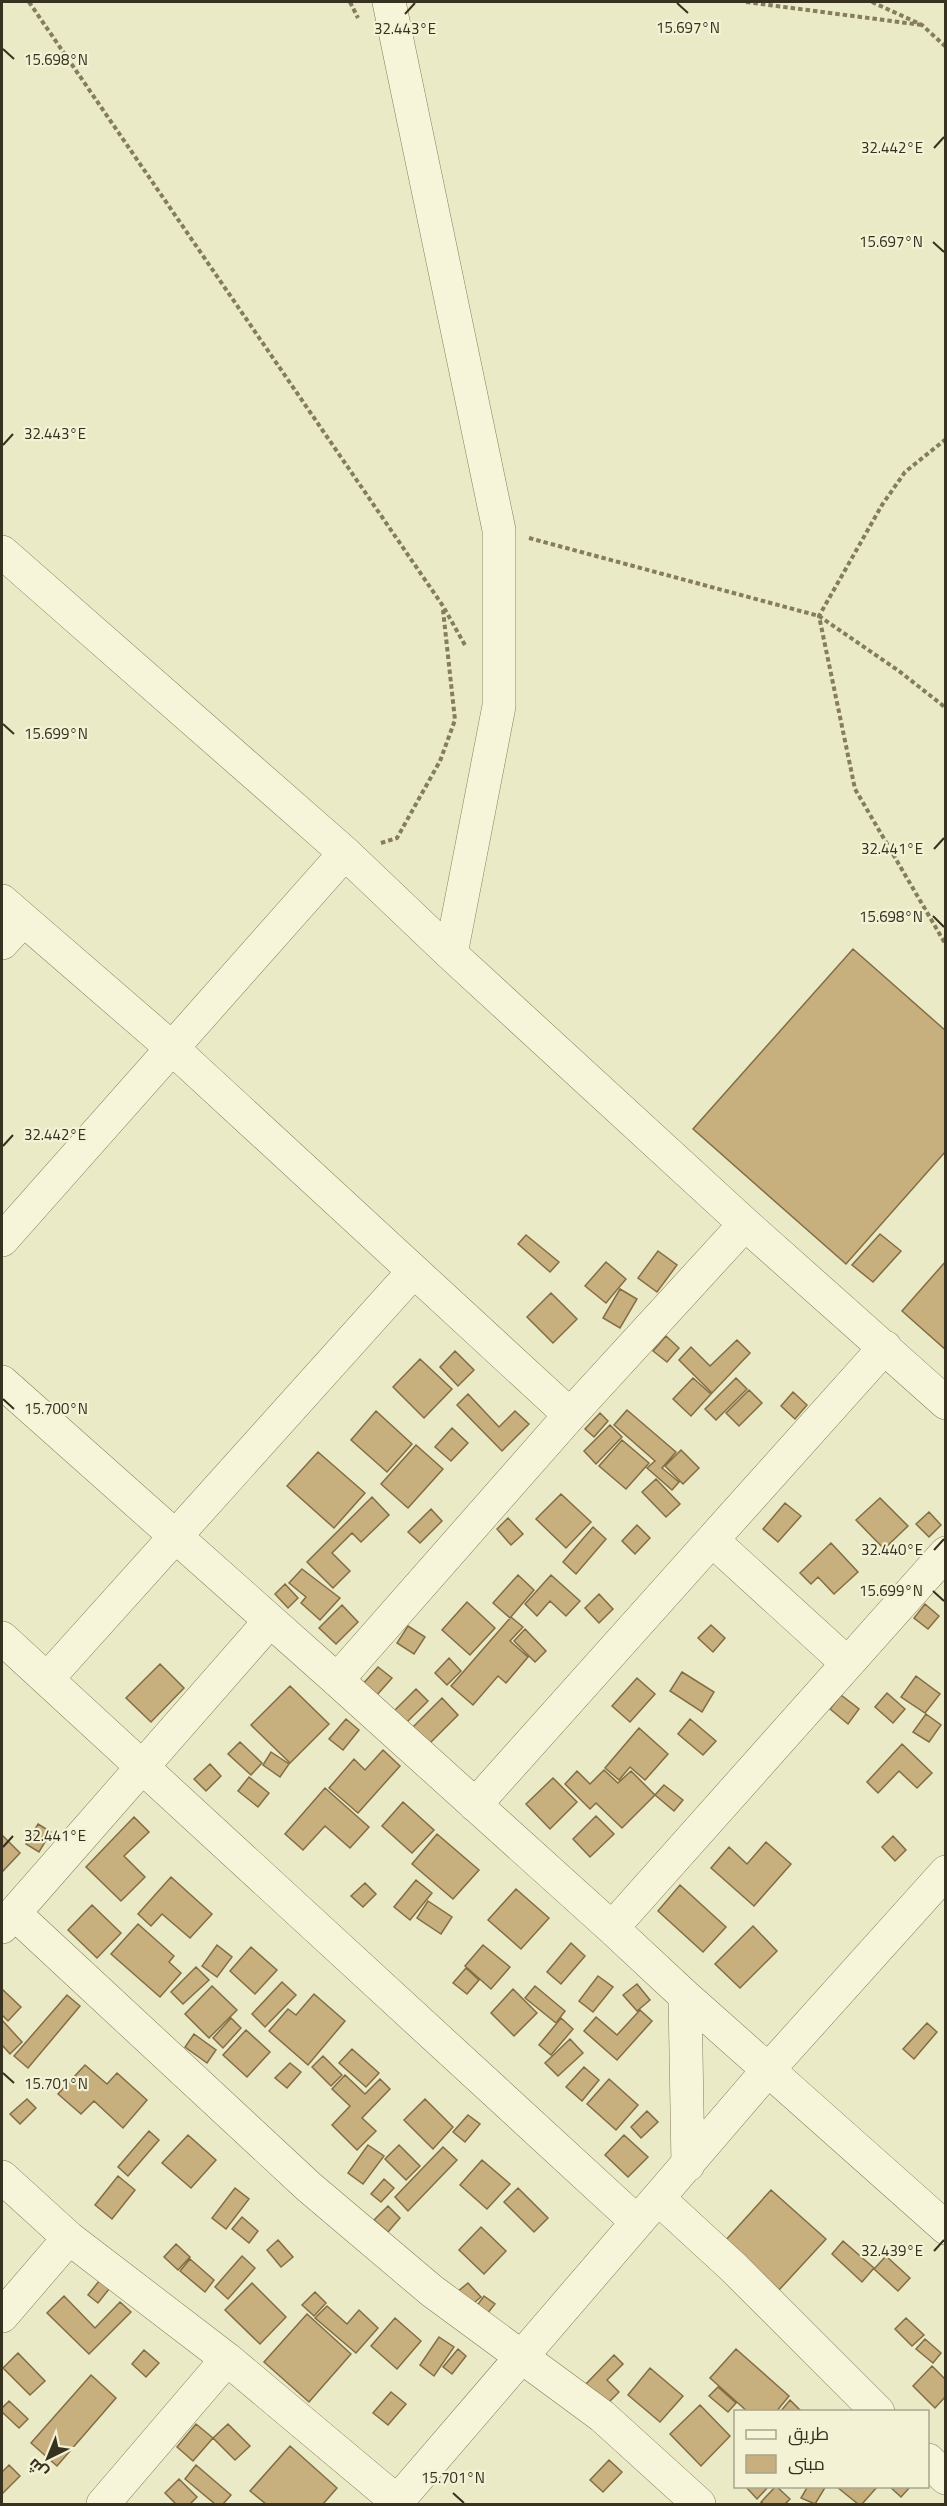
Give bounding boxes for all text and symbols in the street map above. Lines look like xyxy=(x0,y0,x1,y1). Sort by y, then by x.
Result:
text: 15.697°N xyxy=(656,13,720,42)
text: 32.443°E xyxy=(374,14,436,43)
text: 15.698°N xyxy=(24,45,88,74)
text: 32.442°E xyxy=(861,133,923,162)
text: 15.697°N xyxy=(859,227,923,256)
text: 32.443°E xyxy=(24,419,86,448)
text: 15.699°N xyxy=(24,719,88,748)
text: 32.441°E xyxy=(861,834,923,863)
text: 15.698°N xyxy=(859,902,923,931)
text: 32.442°E xyxy=(24,1120,86,1149)
text: 15.700°N xyxy=(24,1394,88,1423)
text: 32.440°E xyxy=(861,1535,923,1564)
text: 15.699°N xyxy=(859,1576,923,1605)
text: 32.441°E xyxy=(24,1821,86,1850)
text: 15.701°N xyxy=(24,2069,88,2098)
text: 32.439°E xyxy=(861,2236,923,2265)
legend xyxy=(734,2410,929,2488)
text: طريق xyxy=(788,2417,829,2450)
north arrow xyxy=(18,2428,78,2488)
text: مبنى xyxy=(788,2447,825,2480)
text: ش xyxy=(20,2451,56,2487)
text: 15.701°N xyxy=(421,2463,485,2492)

